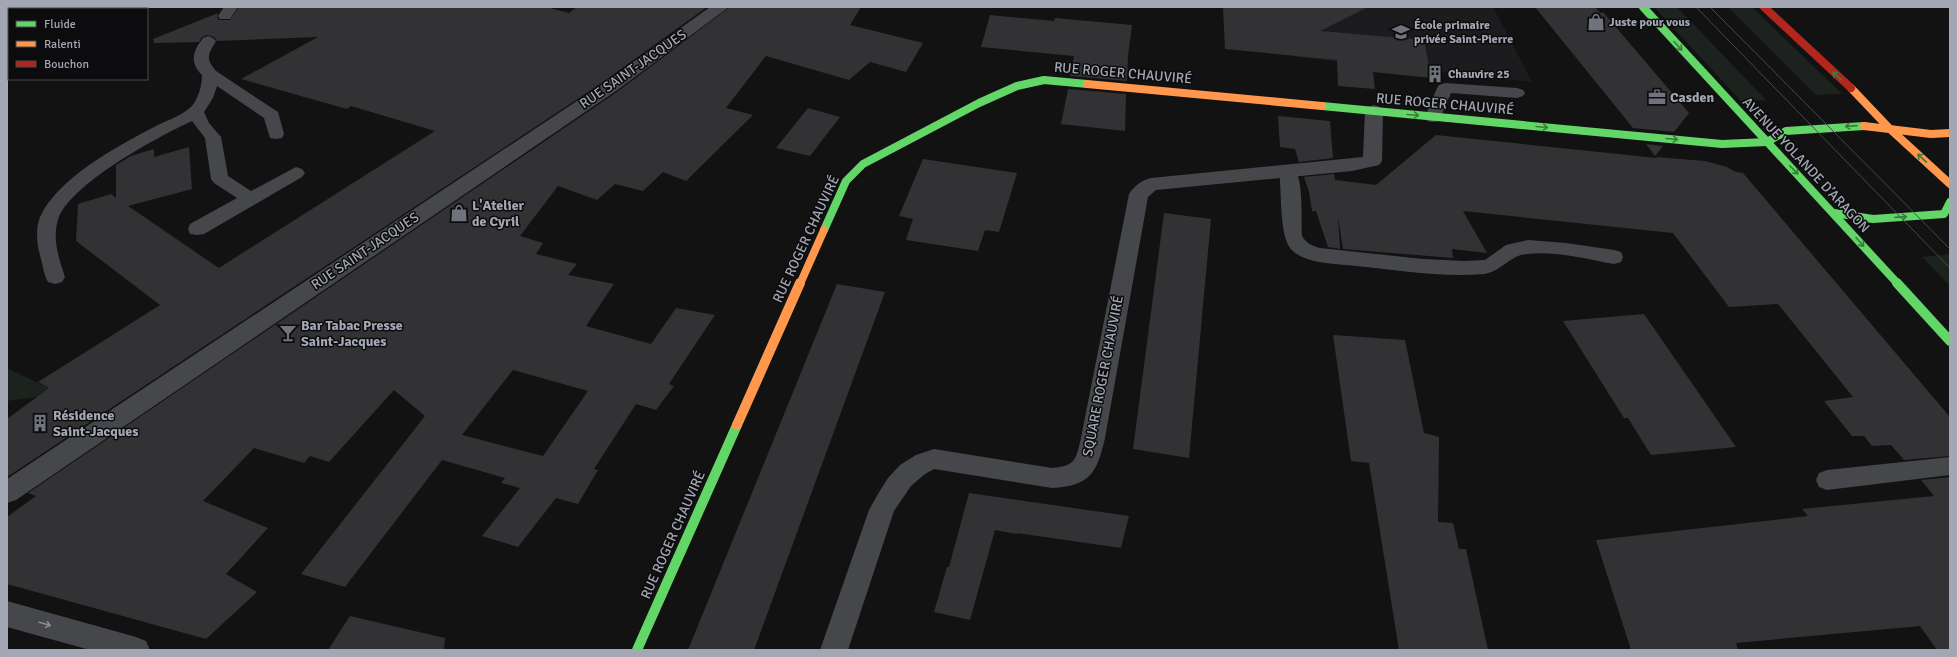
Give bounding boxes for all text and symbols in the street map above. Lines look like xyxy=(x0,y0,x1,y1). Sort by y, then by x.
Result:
legend xyxy=(8,8,148,80)
shop icon: Juste pour vous xyxy=(1586,12,1606,32)
place label: Juste pour vous xyxy=(1609,15,1691,30)
text: Fluide xyxy=(44,17,76,32)
place label: École primaire privée Saint-Pierre xyxy=(1414,18,1513,47)
school or university icon: École primaire privée Saint-Pierre xyxy=(1391,22,1411,42)
street label: RUE SAINT-JACQUES xyxy=(576,26,690,112)
text: Ralenti xyxy=(44,37,81,52)
one-way arrow xyxy=(1673,41,1683,51)
text: Bouchon xyxy=(44,57,89,72)
street label: RUE ROGER CHAUVIRÉ xyxy=(1053,58,1193,88)
building icon: Chauvire 25 xyxy=(1425,64,1445,84)
place label: Chauvire 25 xyxy=(1448,67,1510,82)
one-way arrow xyxy=(1832,71,1843,80)
office icon: Casden xyxy=(1647,87,1667,107)
street label: RUE ROGER CHAUVIRÉ xyxy=(1375,89,1515,119)
place label: Casden xyxy=(1670,89,1714,106)
street label: AVENUE YOLANDE D’ARAGON xyxy=(1739,94,1873,236)
one-way arrow xyxy=(1406,111,1419,118)
one-way arrow xyxy=(1535,123,1548,131)
one-way arrow xyxy=(1845,123,1858,130)
one-way arrow xyxy=(1665,135,1678,143)
one-way arrow xyxy=(1917,154,1927,163)
one-way arrow xyxy=(1789,165,1798,175)
street label: RUE ROGER CHAUVIRÉ xyxy=(769,173,843,305)
place label: L'Atelier de Cyril xyxy=(472,197,525,230)
shop icon: L'Atelier de Cyril xyxy=(449,203,469,223)
street label: RUE SAINT-JACQUES xyxy=(308,209,422,293)
one-way arrow xyxy=(1894,214,1907,221)
one-way arrow xyxy=(1855,237,1864,248)
street label: SQUARE ROGER CHAUVIRÉ xyxy=(1079,294,1127,458)
place label: Bar Tabac Presse Saint-Jacques xyxy=(301,317,403,350)
bar icon: Bar Tabac Presse Saint-Jacques xyxy=(278,323,298,343)
place label: Résidence Saint-Jacques xyxy=(53,407,139,440)
building icon: Résidence Saint-Jacques xyxy=(30,413,50,433)
street label: RUE ROGER CHAUVIRÉ xyxy=(637,468,709,602)
one-way arrow xyxy=(38,621,51,628)

